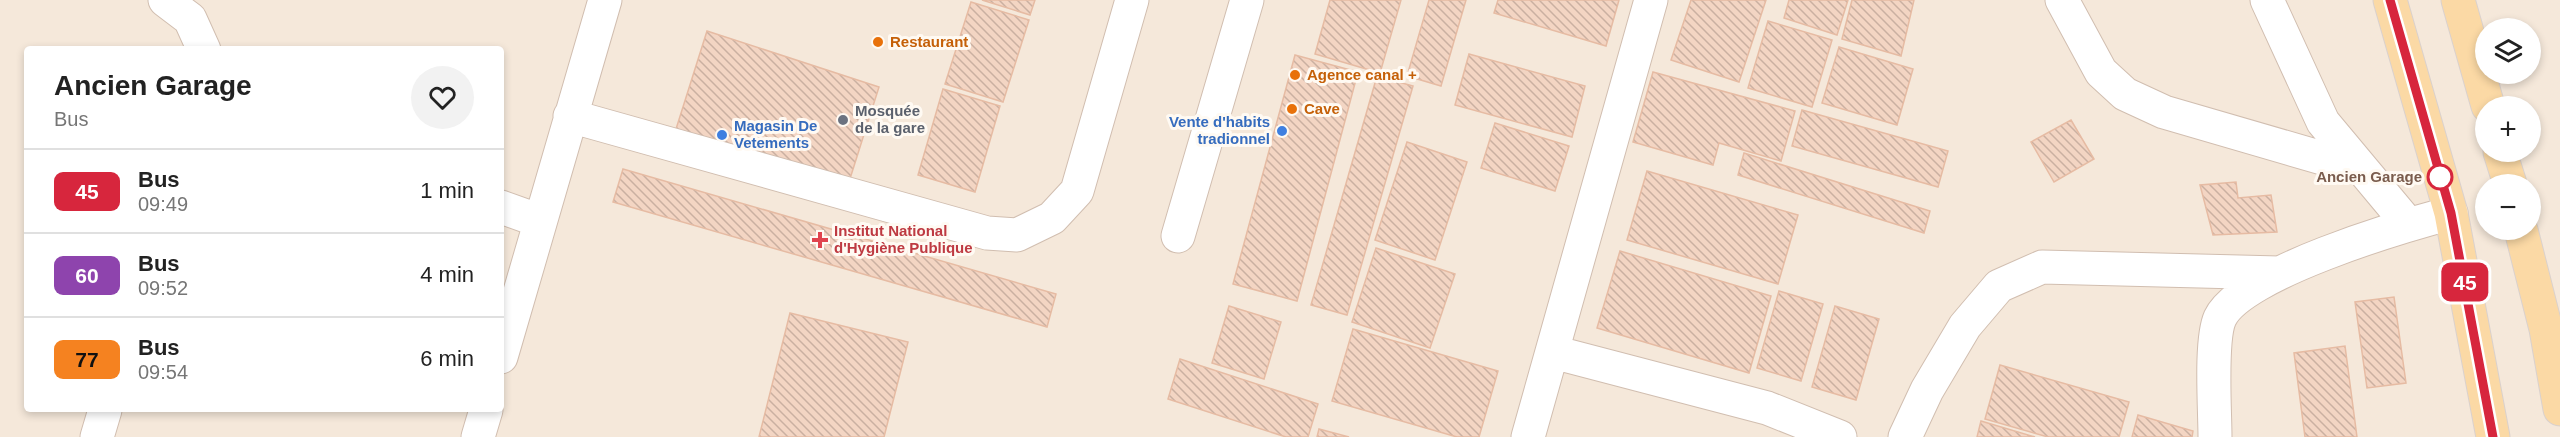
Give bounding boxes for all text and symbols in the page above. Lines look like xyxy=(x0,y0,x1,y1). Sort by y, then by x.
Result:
map controls xyxy=(2475,18,2541,240)
button: layers xyxy=(2475,18,2541,84)
place label: Restaurant xyxy=(890,33,968,50)
marker: Restaurant xyxy=(871,35,885,49)
button: heart xyxy=(411,66,474,129)
place label: Agence canal + xyxy=(1307,66,1417,83)
marker: Agence canal + xyxy=(1288,68,1302,82)
text: Ancien Garage xyxy=(54,70,252,101)
button: + xyxy=(2475,96,2541,162)
place label: Cave xyxy=(1304,100,1340,117)
place label: Mosquée de la gare xyxy=(855,102,925,136)
marker: Cave xyxy=(1285,102,1299,116)
text: Bus xyxy=(54,108,88,130)
marker: Mosquée de la gare xyxy=(836,113,850,127)
place label: Vente d'habits tradionnel xyxy=(1169,113,1270,147)
place label: Magasin De Vetements xyxy=(734,117,817,151)
marker: Vente d'habits tradionnel xyxy=(1275,124,1289,138)
marker: Magasin De Vetements xyxy=(715,128,729,142)
marker: Ancien Garage xyxy=(2427,164,2453,190)
text: Bus xyxy=(138,167,180,192)
place label: Ancien Garage xyxy=(2316,168,2422,185)
button: − xyxy=(2475,174,2541,240)
text: 1 min xyxy=(420,178,474,203)
text: 45 xyxy=(75,180,99,203)
text: 09:49 xyxy=(138,193,188,215)
place label: Institut National d'Hygiène Publique xyxy=(834,222,973,256)
marker: Institut National d'Hygiène Publique xyxy=(811,231,829,249)
text: Bus xyxy=(138,251,180,276)
text: 4 min xyxy=(420,262,474,287)
line badge: 45 xyxy=(2438,262,2492,302)
text: 60 xyxy=(75,264,99,287)
text: 45 xyxy=(2453,271,2477,294)
text: 09:52 xyxy=(138,277,188,299)
text: Bus xyxy=(138,335,180,360)
text: 6 min xyxy=(420,346,474,371)
text: 77 xyxy=(75,348,99,371)
text: 09:54 xyxy=(138,361,188,383)

